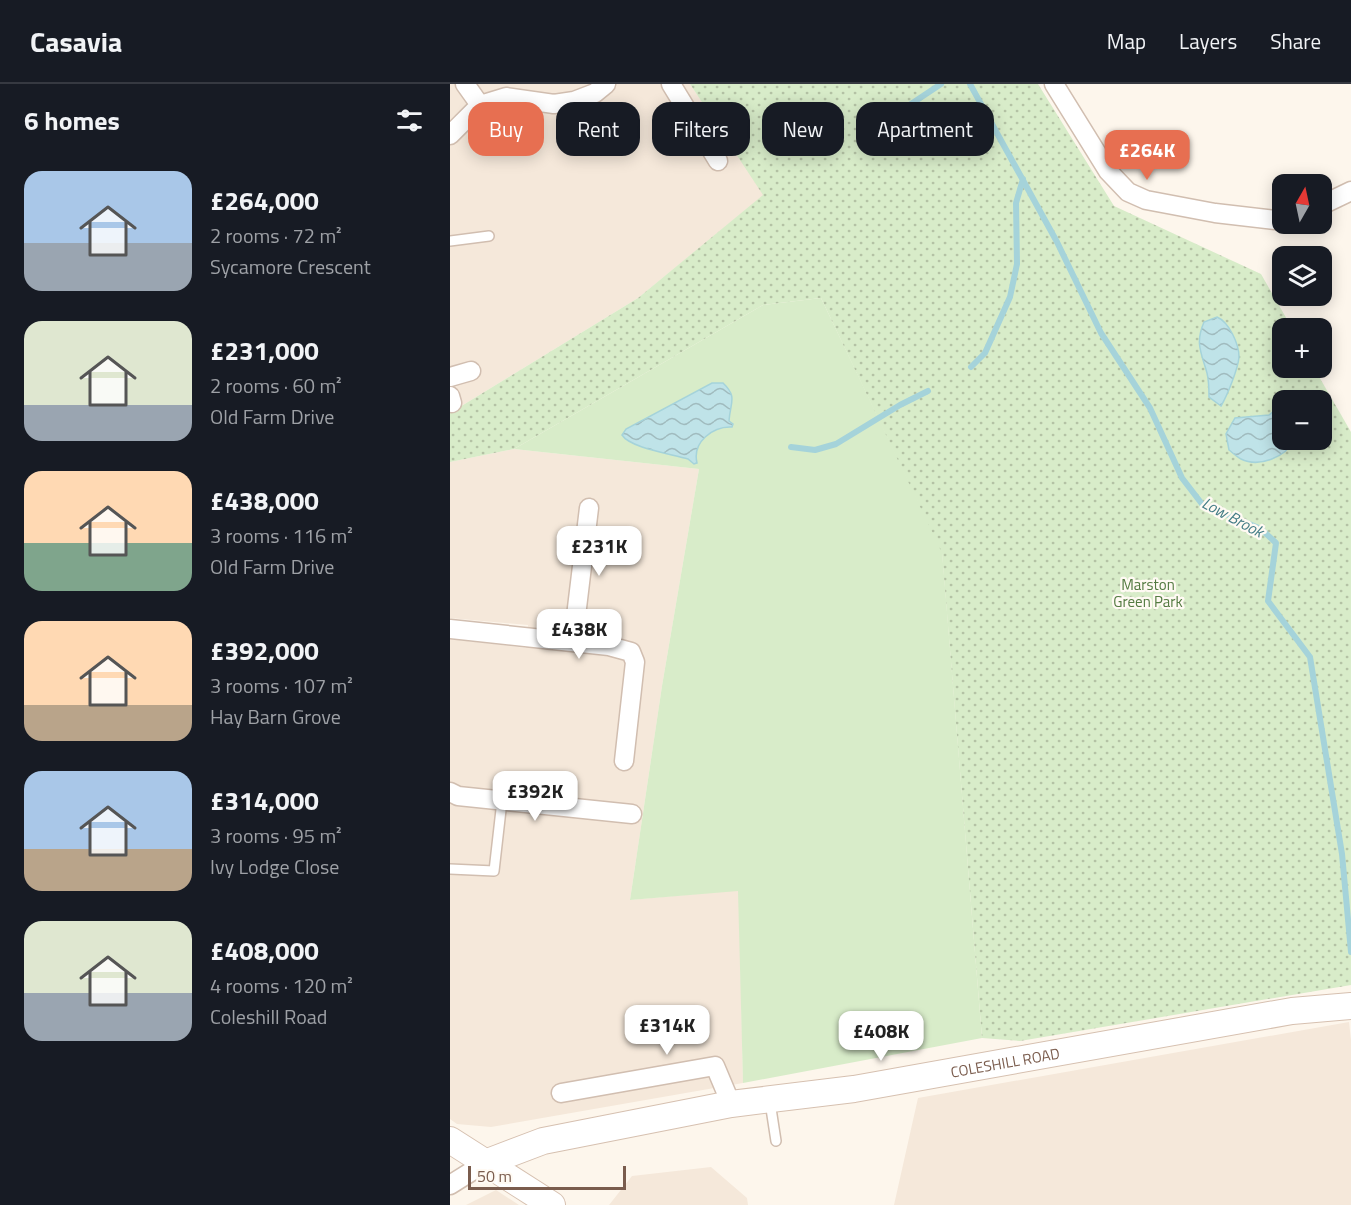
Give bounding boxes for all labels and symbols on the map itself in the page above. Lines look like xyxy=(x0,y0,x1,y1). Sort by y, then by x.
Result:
pin: £264K xyxy=(1105,130,1189,181)
north arrow xyxy=(1272,174,1332,234)
water label: Low Brook xyxy=(1198,491,1270,544)
pin: £231K xyxy=(557,526,641,577)
park label: Marston Green Park xyxy=(1113,573,1183,613)
pin: £438K xyxy=(537,609,621,660)
pin: £392K xyxy=(493,771,577,822)
pin: £314K xyxy=(625,1005,709,1056)
pin: £408K xyxy=(839,1011,923,1062)
street label: COLESHILL ROAD xyxy=(949,1041,1062,1083)
scale bar xyxy=(468,1163,626,1190)

